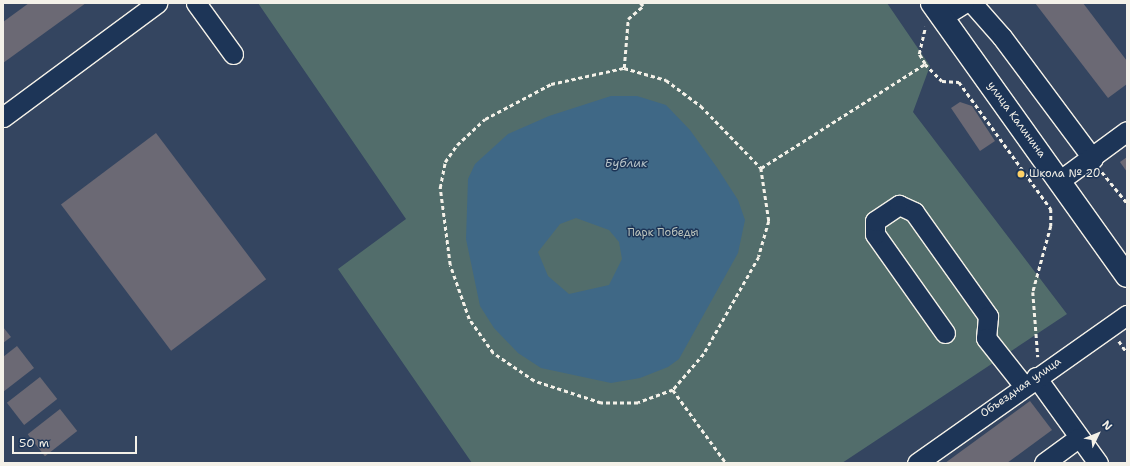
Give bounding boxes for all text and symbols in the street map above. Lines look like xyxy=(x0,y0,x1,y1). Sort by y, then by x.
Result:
street label: улица Калинина xyxy=(984,79,1048,161)
water label: Бублик xyxy=(605,157,647,171)
place label: Школа № 20 xyxy=(1029,167,1100,181)
marker: Школа № 20 xyxy=(1016,169,1026,179)
park label: Парк Победы xyxy=(627,226,699,240)
street label: Объездная улица xyxy=(978,355,1064,421)
north arrow xyxy=(1078,414,1118,454)
text: N xyxy=(1099,417,1116,434)
scale bar xyxy=(14,428,139,454)
text: 50 m xyxy=(19,435,49,451)

